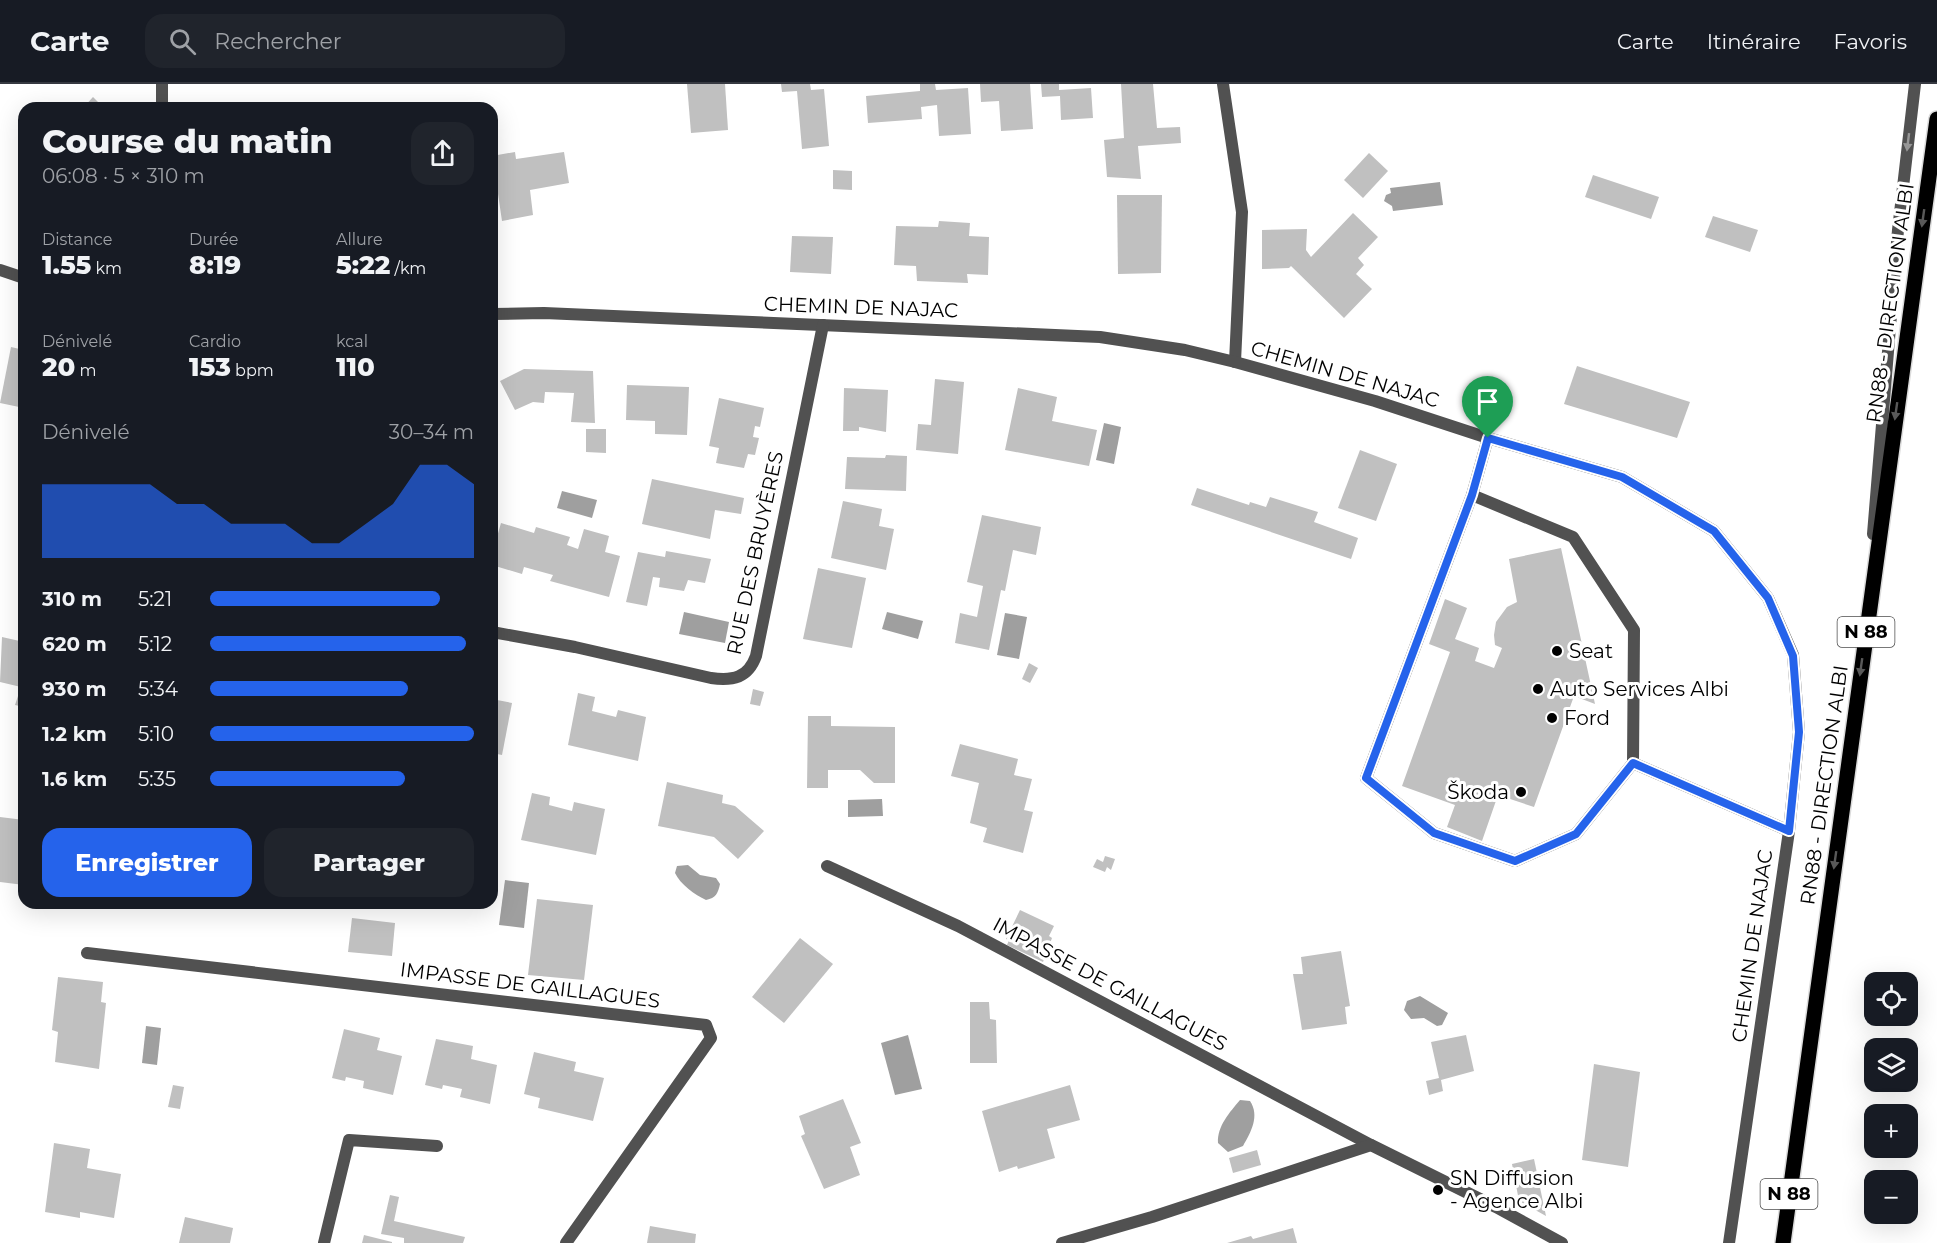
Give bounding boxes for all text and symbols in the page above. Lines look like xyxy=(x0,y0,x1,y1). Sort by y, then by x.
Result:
search box xyxy=(145,14,565,68)
text: Carte xyxy=(30,24,109,58)
icon: search xyxy=(166,25,199,58)
text: Rechercher xyxy=(214,28,342,55)
text: Carte xyxy=(1617,29,1674,54)
text: Itinéraire xyxy=(1707,29,1801,54)
text: Favoris xyxy=(1834,29,1907,54)
text: Course du matin xyxy=(42,121,333,161)
button: share xyxy=(411,122,474,185)
one-way arrow xyxy=(1904,133,1913,152)
text: 06:08 · 5 × 310 m xyxy=(42,164,205,188)
street label: RN88 - DIRECTION ALBI xyxy=(1861,182,1919,424)
one-way arrow xyxy=(1918,209,1927,228)
text: Distance xyxy=(42,230,112,249)
text: Durée xyxy=(189,230,239,249)
text: Allure xyxy=(336,230,383,249)
text: 1.55 xyxy=(42,249,91,281)
text: 8:19 xyxy=(189,249,241,281)
text: 5:22 xyxy=(336,249,390,281)
text: km xyxy=(91,259,122,278)
text: /km xyxy=(390,259,426,278)
street label: CHEMIN DE NAJAC xyxy=(763,292,959,322)
text: Dénivelé xyxy=(42,332,112,351)
text: Cardio xyxy=(189,332,241,351)
text: kcal xyxy=(336,332,368,351)
street label: CHEMIN DE NAJAC xyxy=(1248,336,1442,412)
text: 20 xyxy=(42,351,75,383)
text: 153 xyxy=(189,351,231,383)
text: 110 xyxy=(336,351,375,383)
text: m xyxy=(75,361,97,380)
text: bpm xyxy=(231,361,274,380)
pin xyxy=(1462,376,1513,438)
icon: arrive xyxy=(1471,385,1504,418)
one-way arrow xyxy=(1892,402,1901,421)
text: Dénivelé xyxy=(42,420,130,444)
text: 30–34 m xyxy=(389,420,474,444)
street label: RUE DES BRUYÈRES xyxy=(722,449,788,657)
text: 310 m xyxy=(42,587,102,611)
text: 5:21 xyxy=(138,587,172,611)
road number: N 88 xyxy=(1838,617,1894,647)
text: 620 m xyxy=(42,632,107,656)
text: 5:12 xyxy=(138,632,172,656)
place label: Seat xyxy=(1569,639,1613,663)
marker: Seat xyxy=(1550,644,1564,658)
one-way arrow xyxy=(1856,658,1865,677)
street label: RN88 - DIRECTION ALBI xyxy=(1795,664,1853,906)
text: 930 m xyxy=(42,677,107,701)
text: 5:34 xyxy=(138,677,178,701)
place label: Auto Services Albi xyxy=(1550,677,1729,701)
marker: Auto Services Albi xyxy=(1531,682,1545,696)
place label: Ford xyxy=(1564,706,1610,730)
marker: Ford xyxy=(1545,711,1559,725)
text: 1.2 km xyxy=(42,722,107,746)
text: 5:10 xyxy=(138,722,174,746)
text: 1.6 km xyxy=(42,767,107,791)
text: 5:35 xyxy=(138,767,176,791)
place label: Škoda xyxy=(1447,780,1509,804)
marker: Škoda xyxy=(1514,785,1528,799)
button: Enregistrer xyxy=(42,828,252,897)
button: Partager xyxy=(264,828,474,897)
street label: CHEMIN DE NAJAC xyxy=(1727,848,1777,1044)
one-way arrow xyxy=(1830,851,1839,870)
street label: IMPASSE DE GAILLAGUES xyxy=(989,912,1231,1056)
street label: IMPASSE DE GAILLAGUES xyxy=(399,957,661,1013)
map controls xyxy=(1864,972,1918,1224)
button: locate xyxy=(1864,972,1918,1026)
button: layers xyxy=(1864,1038,1918,1092)
button: + xyxy=(1864,1104,1918,1158)
place label: SN Diffusion - Agence Albi xyxy=(1450,1166,1583,1213)
button: − xyxy=(1864,1170,1918,1224)
road number: N 88 xyxy=(1760,1179,1818,1209)
marker: SN Diffusion - Agence Albi xyxy=(1431,1183,1445,1197)

